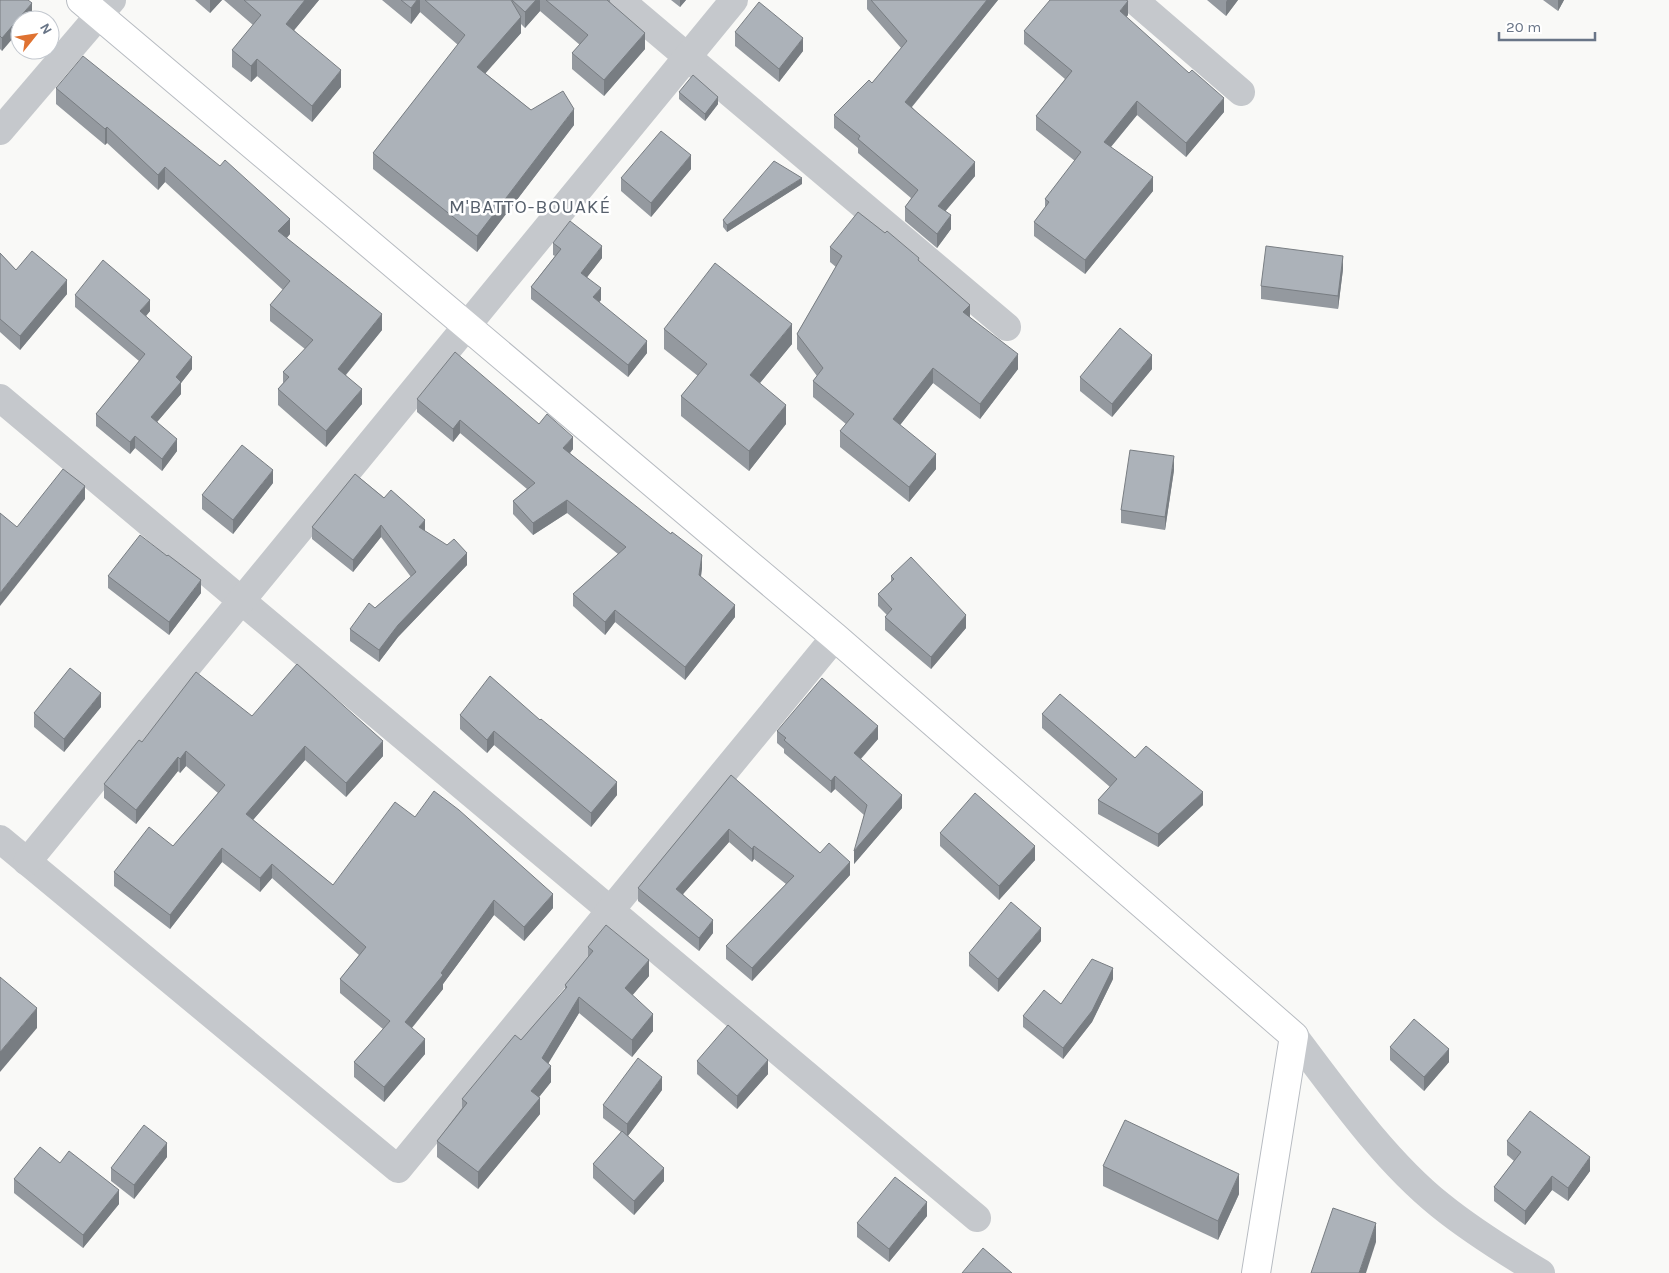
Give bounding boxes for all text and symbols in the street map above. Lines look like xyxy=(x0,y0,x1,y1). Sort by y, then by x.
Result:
north arrow xyxy=(10,10,60,60)
scale bar xyxy=(1499,10,1595,42)
text: 20 m xyxy=(1506,18,1541,36)
text: N xyxy=(36,20,56,37)
district label: M'BATTO-BOUAKÉ xyxy=(449,195,611,218)

